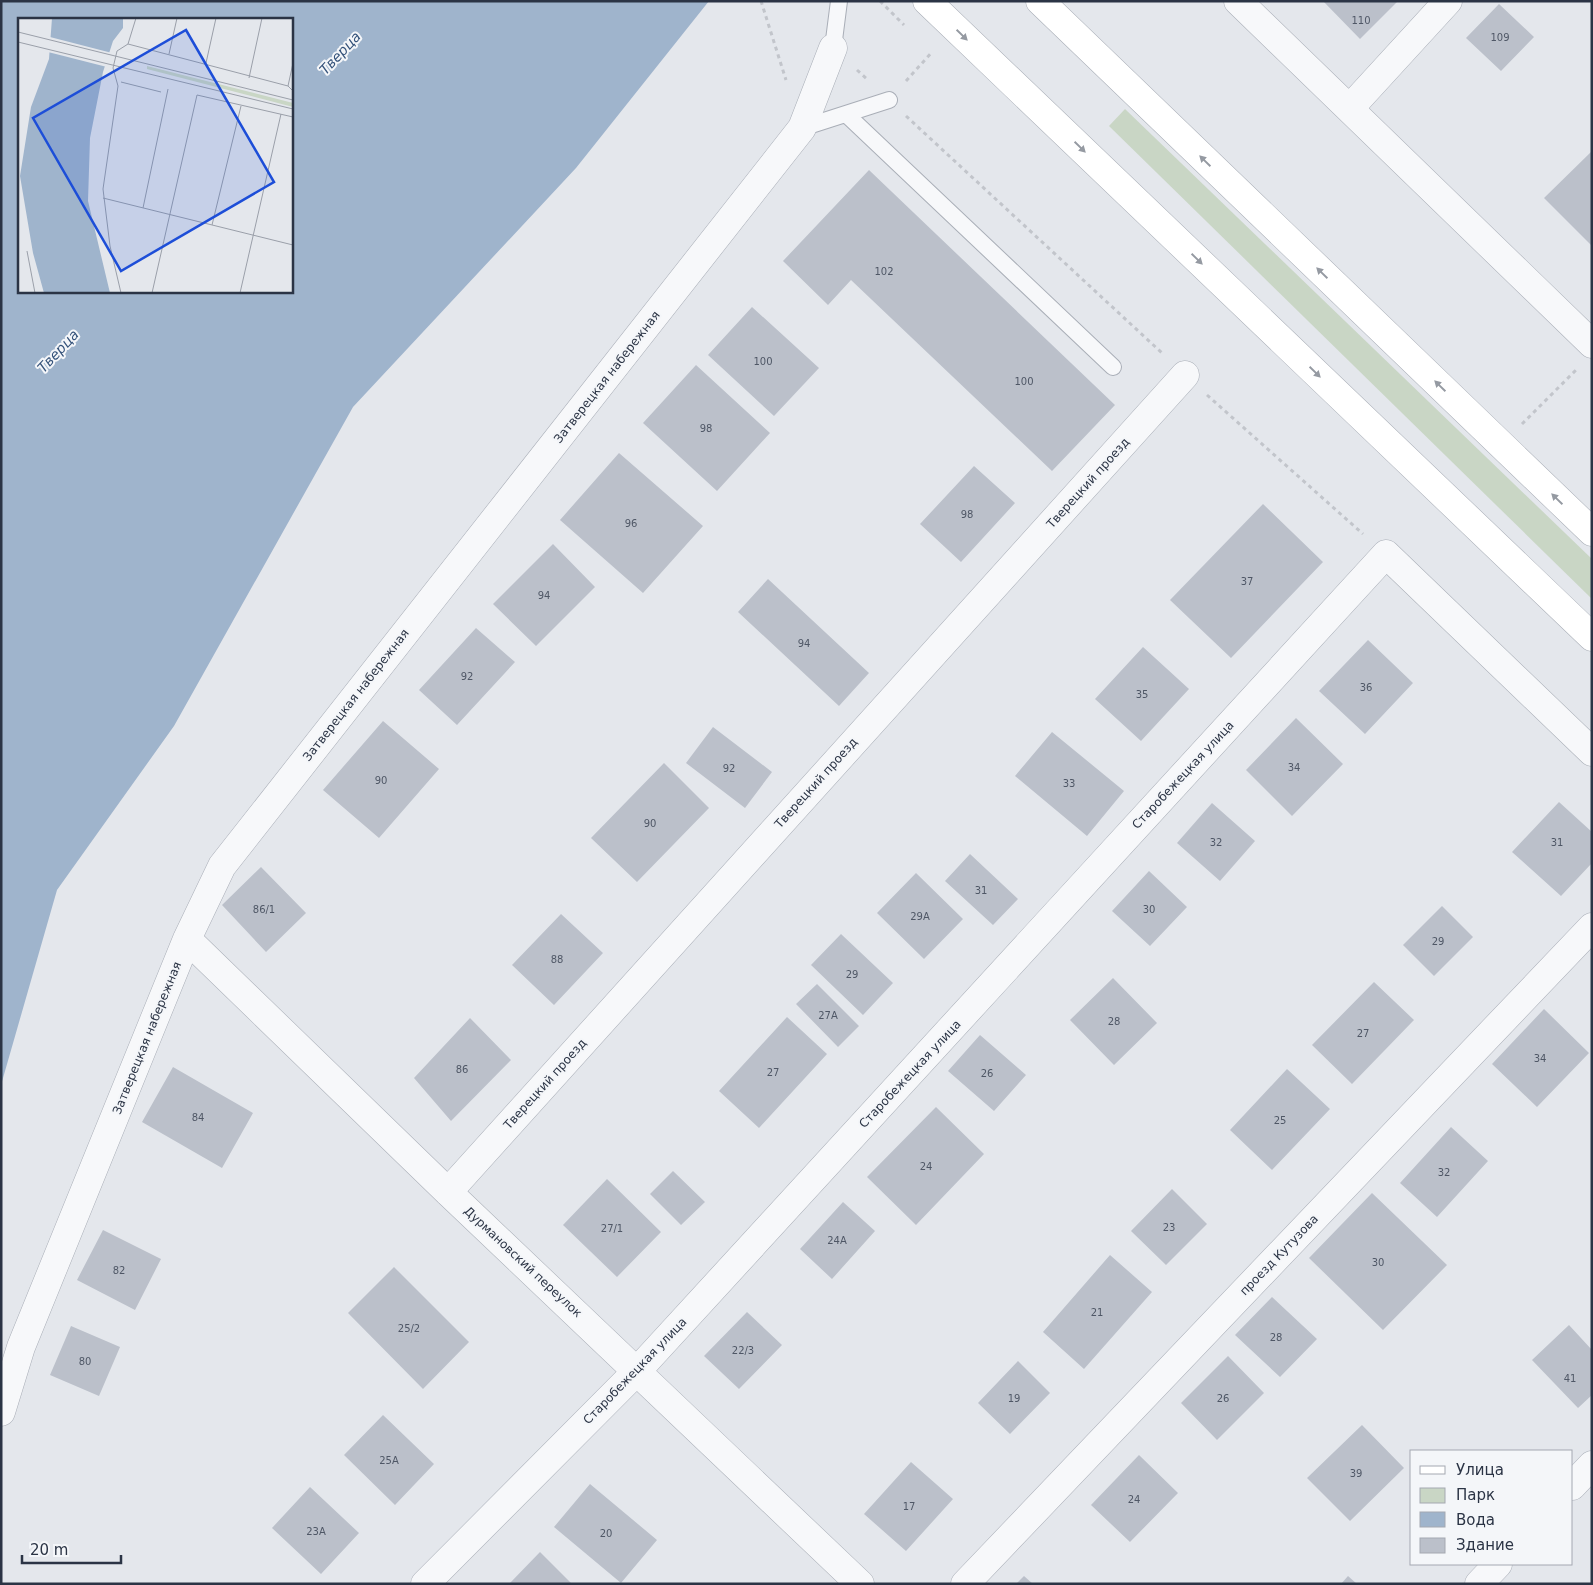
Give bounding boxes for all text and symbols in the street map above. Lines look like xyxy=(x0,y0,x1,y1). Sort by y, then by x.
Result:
house number: 110 xyxy=(1351,15,1371,26)
inset map xyxy=(18,18,292,292)
water label: Тверца xyxy=(316,28,364,78)
one-way arrow xyxy=(956,29,968,41)
house number: 109 xyxy=(1490,32,1510,43)
one-way arrow xyxy=(1073,141,1085,153)
one-way arrow xyxy=(1200,155,1212,167)
one-way arrow xyxy=(1191,253,1203,265)
house number: 102 xyxy=(874,266,894,277)
one-way arrow xyxy=(1317,267,1329,279)
street label: Затверецкая набережная xyxy=(551,308,663,446)
water label: Тверца xyxy=(34,326,82,376)
house number: 100 xyxy=(753,356,773,367)
one-way arrow xyxy=(1308,366,1320,378)
house number: 100 xyxy=(1014,376,1034,387)
one-way arrow xyxy=(1434,380,1446,392)
house number: 98 xyxy=(700,423,712,434)
street label: Тверецкий проезд xyxy=(1043,435,1132,532)
one-way arrow xyxy=(1551,493,1563,505)
house number: 98 xyxy=(961,509,973,520)
house number: 96 xyxy=(625,518,637,529)
house number: 37 xyxy=(1241,576,1253,587)
house number: 94 xyxy=(538,590,550,601)
street label: Затверецкая набережная xyxy=(300,626,412,764)
house number: 94 xyxy=(798,638,810,649)
house number: 92 xyxy=(461,671,473,682)
house number: 36 xyxy=(1360,682,1372,693)
house number: 35 xyxy=(1136,689,1148,700)
street label: Старобежецкая улица xyxy=(1129,718,1237,832)
street label: Тверецкий проезд xyxy=(771,735,860,832)
house number: 34 xyxy=(1288,762,1300,773)
house number: 92 xyxy=(723,763,735,774)
house number: 90 xyxy=(375,775,387,786)
house number: 33 xyxy=(1063,778,1075,789)
house number: 90 xyxy=(644,818,656,829)
house number: 32 xyxy=(1210,837,1222,848)
house number: 31 xyxy=(1551,837,1563,848)
house number: 31 xyxy=(975,885,987,896)
house number: 86/1 xyxy=(253,904,275,915)
house number: 30 xyxy=(1143,904,1155,915)
house number: 29А xyxy=(910,911,930,922)
house number: 29 xyxy=(1432,936,1444,947)
house number: 88 xyxy=(551,954,563,965)
street label: Затверецкая набережная xyxy=(110,960,184,1116)
house number: 29 xyxy=(846,969,858,980)
house number: 27А xyxy=(818,1010,838,1021)
house number: 28 xyxy=(1108,1016,1120,1027)
street label: Старобежецкая улица xyxy=(856,1017,964,1131)
house number: 27 xyxy=(1357,1028,1369,1039)
street label: Тверецкий проезд xyxy=(500,1036,589,1133)
house number: 34 xyxy=(1534,1053,1546,1064)
house number: 86 xyxy=(456,1064,468,1075)
house number: 27 xyxy=(767,1067,779,1078)
house number: 26 xyxy=(981,1068,993,1079)
house number: 84 xyxy=(192,1112,204,1123)
house number: 25 xyxy=(1274,1115,1286,1126)
house number: 24 xyxy=(920,1161,932,1172)
house number: 32 xyxy=(1438,1167,1450,1178)
street label: Дурмановский переулок xyxy=(461,1204,585,1320)
street label: проезд Кутузова xyxy=(1237,1212,1321,1298)
house number: 23 xyxy=(1163,1222,1175,1233)
house number: 27/1 xyxy=(601,1223,623,1234)
house number: 24А xyxy=(827,1235,847,1246)
house number: 30 xyxy=(1372,1257,1384,1268)
house number: 82 xyxy=(113,1265,125,1276)
house number: 21 xyxy=(1091,1307,1103,1318)
street label: Старобежецкая улица xyxy=(580,1315,690,1427)
house number: 25/2 xyxy=(398,1323,420,1334)
house number: 28 xyxy=(1270,1332,1282,1343)
house number: 22/3 xyxy=(732,1345,754,1356)
house number: 80 xyxy=(79,1356,91,1367)
house number: 41 xyxy=(1564,1373,1576,1384)
house number: 19 xyxy=(1008,1393,1020,1404)
house number: 26 xyxy=(1217,1393,1229,1404)
legend xyxy=(1410,1450,1573,1565)
house number: 25А xyxy=(379,1455,399,1466)
text: Улица xyxy=(1456,1461,1504,1479)
house number: 39 xyxy=(1350,1468,1362,1479)
text: Парк xyxy=(1456,1486,1495,1504)
house number: 24 xyxy=(1128,1494,1140,1505)
house number: 17 xyxy=(903,1501,915,1512)
text: Вода xyxy=(1456,1511,1495,1529)
house number: 23А xyxy=(306,1526,326,1537)
house number: 20 xyxy=(600,1528,612,1539)
scale bar xyxy=(22,1532,121,1564)
text: Здание xyxy=(1456,1536,1514,1554)
text: 20 m xyxy=(30,1541,68,1559)

